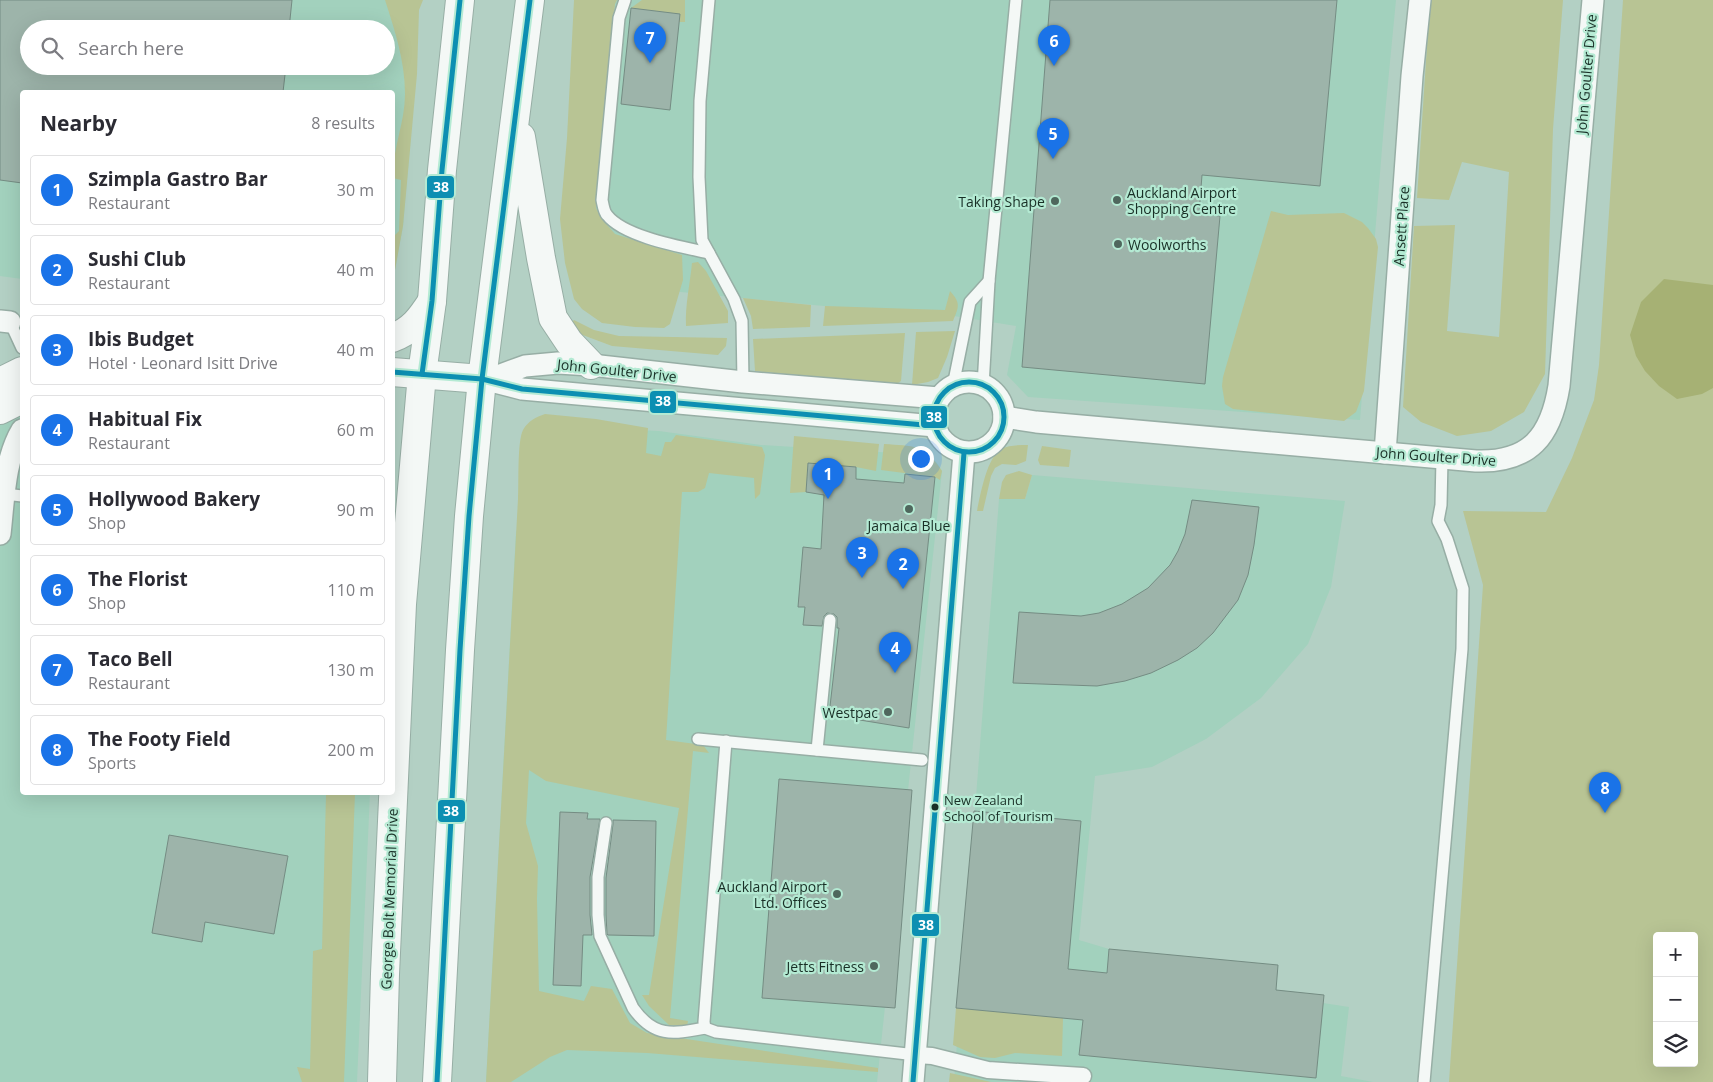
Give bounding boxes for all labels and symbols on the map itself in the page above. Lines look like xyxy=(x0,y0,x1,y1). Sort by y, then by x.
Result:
street label: John Goulter Drive xyxy=(1571,13,1601,137)
pin: 7 xyxy=(634,22,666,63)
pin: 6 xyxy=(1038,25,1070,66)
pin: 5 xyxy=(1037,118,1069,159)
line badge: 38 xyxy=(426,175,455,199)
text: 38 xyxy=(433,177,449,196)
place label: Auckland Airport Shopping Centre xyxy=(1127,183,1236,218)
street label: Ansett Place xyxy=(1389,185,1413,267)
place label: Taking Shape xyxy=(958,192,1045,211)
marker: Auckland Airport Shopping Centre xyxy=(1111,194,1123,206)
marker: Taking Shape xyxy=(1049,195,1061,207)
place label: Woolworths xyxy=(1128,235,1207,254)
marker: Woolworths xyxy=(1112,238,1124,250)
street label: John Goulter Drive xyxy=(554,354,678,386)
line badge: 38 xyxy=(649,390,677,414)
text: 38 xyxy=(655,391,671,410)
line badge: 38 xyxy=(920,405,948,429)
text: 38 xyxy=(926,407,942,426)
street label: John Goulter Drive xyxy=(1373,442,1497,470)
your location xyxy=(908,446,934,472)
pin: 1 xyxy=(812,458,844,499)
marker: Jamaica Blue xyxy=(903,503,915,515)
place label: Jamaica Blue xyxy=(866,516,951,535)
pin: 3 xyxy=(846,537,878,578)
pin: 2 xyxy=(887,548,919,589)
pin: 4 xyxy=(879,632,911,673)
place label: Westpac xyxy=(822,703,878,722)
marker: Westpac xyxy=(882,706,894,718)
pin: 8 xyxy=(1589,772,1621,813)
place label: New Zealand School of Tourism xyxy=(944,791,1053,825)
line badge: 38 xyxy=(437,799,466,823)
text: 38 xyxy=(443,801,459,820)
marker: New Zealand School of Tourism xyxy=(930,802,940,812)
street label: George Bolt Memorial Drive xyxy=(376,808,402,990)
place label: Auckland Airport Ltd. Offices xyxy=(718,877,827,912)
marker: Auckland Airport Ltd. Offices xyxy=(831,888,843,900)
line badge: 38 xyxy=(911,913,940,937)
text: 38 xyxy=(918,915,934,934)
place label: Jetts Fitness xyxy=(785,957,864,976)
marker: Jetts Fitness xyxy=(868,960,880,972)

